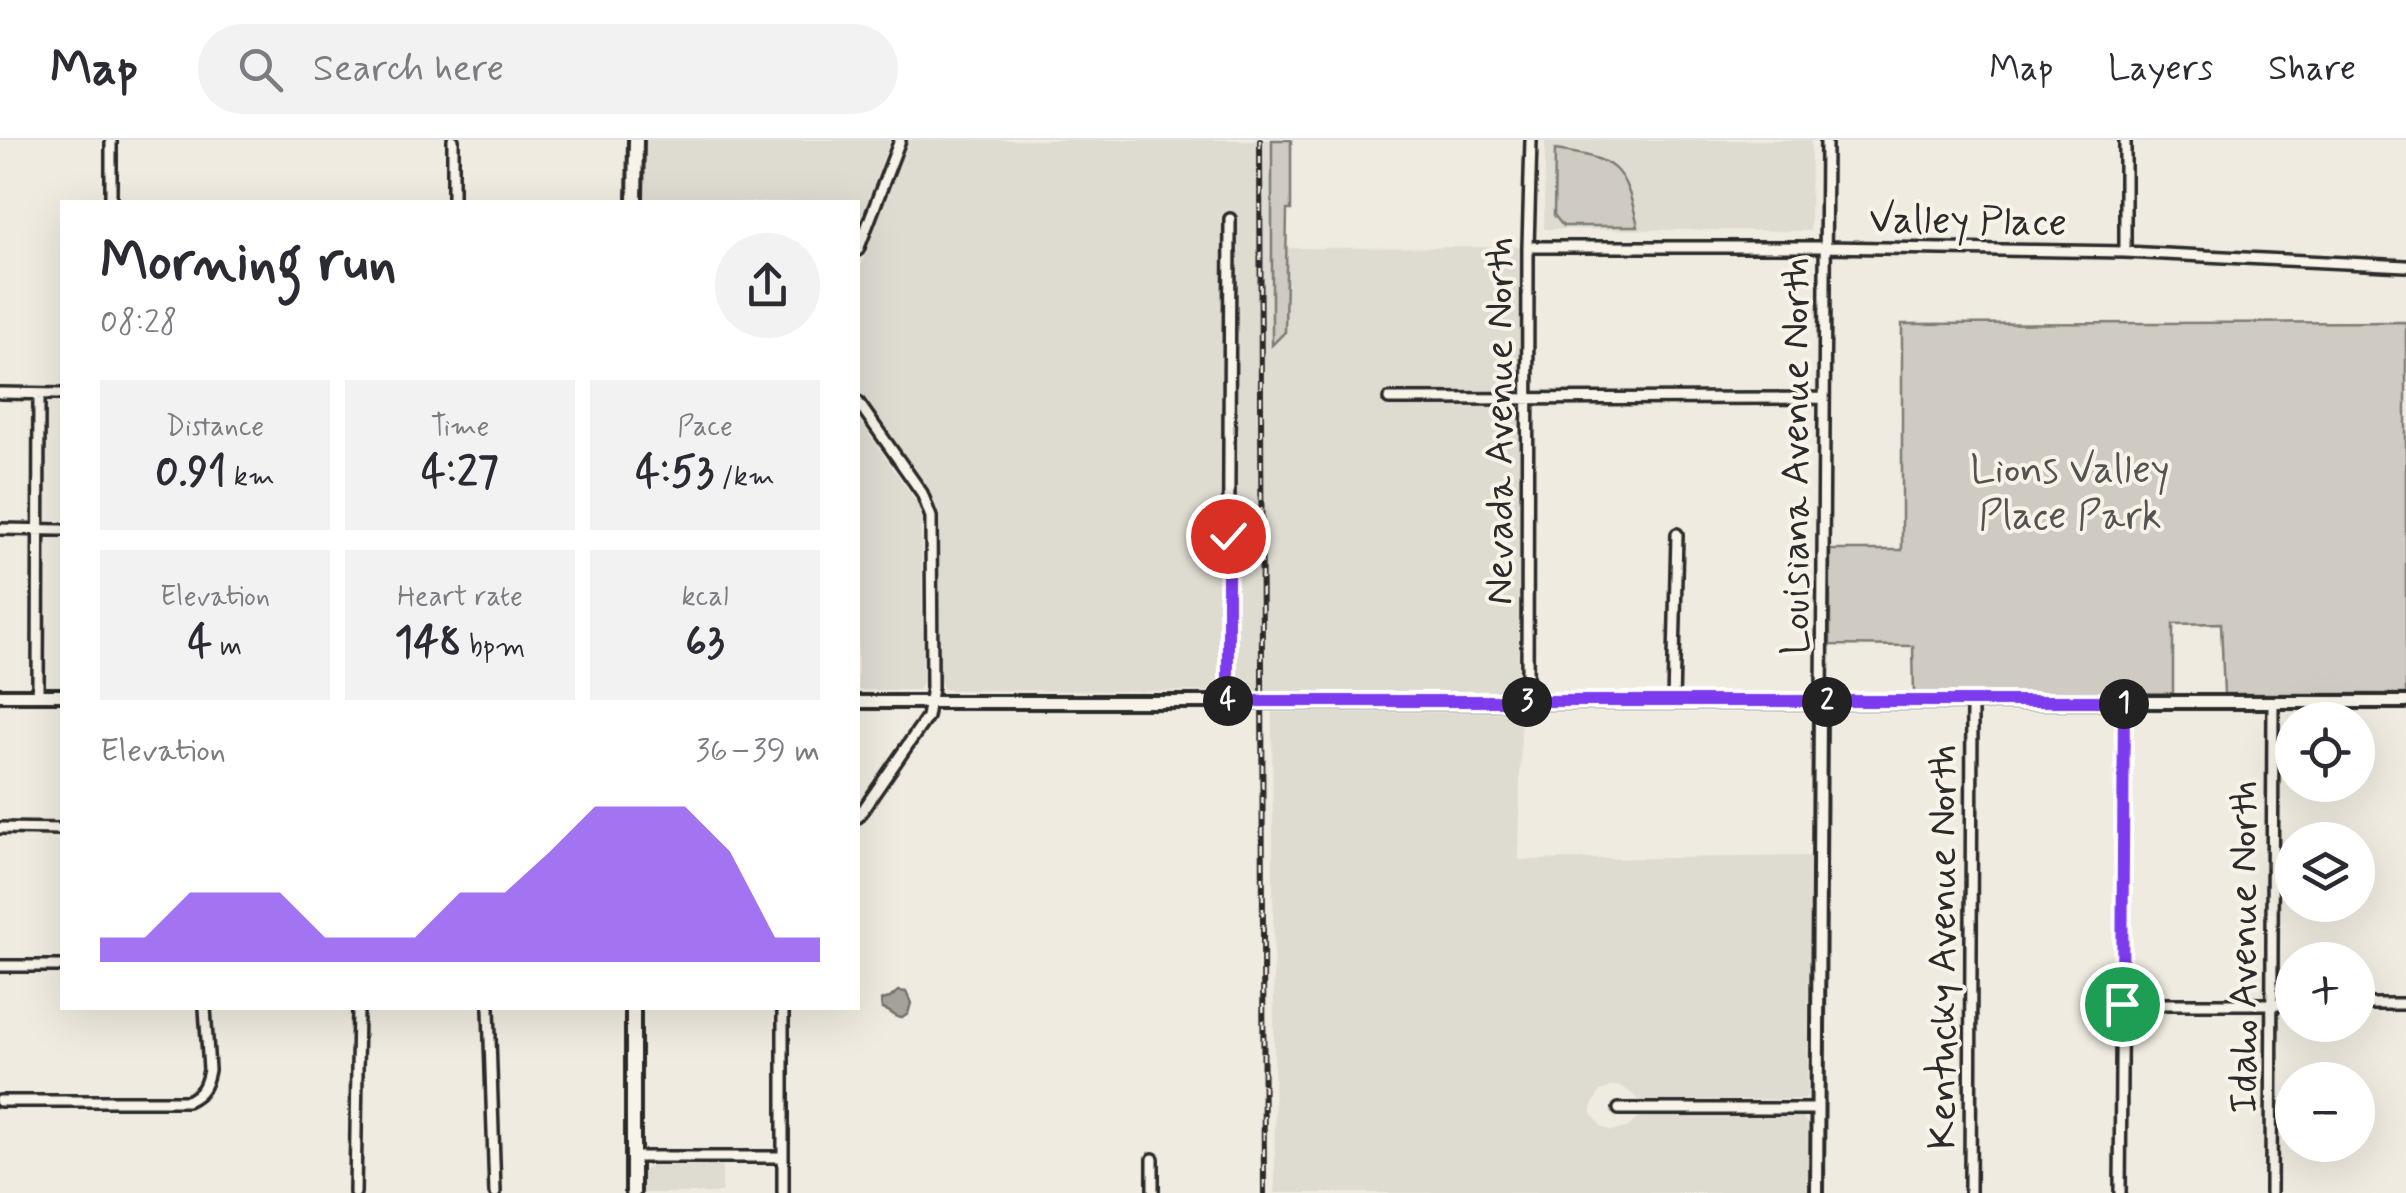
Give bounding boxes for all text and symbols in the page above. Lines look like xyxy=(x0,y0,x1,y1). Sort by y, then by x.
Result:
search box xyxy=(198,24,898,114)
text: Map xyxy=(50,38,138,101)
icon: search xyxy=(233,42,288,97)
text: Search here xyxy=(313,45,504,94)
text: Map xyxy=(1989,46,2053,92)
text: Layers xyxy=(2108,46,2213,92)
text: Share xyxy=(2268,46,2356,92)
street label: Valley Place xyxy=(1868,194,2067,250)
text: Morning run xyxy=(100,228,397,300)
button: share xyxy=(715,233,820,338)
street label: Nevada Avenue North xyxy=(1475,237,1527,605)
street label: Louisiana Avenue North xyxy=(1771,257,1823,655)
text: 08:28 xyxy=(100,302,177,344)
text: Distance xyxy=(166,409,264,446)
text: Time xyxy=(431,409,489,446)
text: Pace xyxy=(677,409,733,446)
park label: Lions Valley Place Park xyxy=(1970,445,2170,543)
text: 0.91 xyxy=(155,446,226,501)
text: 4:27 xyxy=(421,446,499,501)
text: 4:53 xyxy=(635,446,714,501)
text: km xyxy=(226,459,275,496)
text: /km xyxy=(714,459,775,496)
pin xyxy=(1186,494,1271,579)
icon: check xyxy=(1201,509,1256,564)
text: Elevation xyxy=(160,579,270,616)
text: Heart rate xyxy=(397,579,523,616)
text: kcal xyxy=(681,579,729,616)
text: 4 xyxy=(188,616,212,671)
text: 148 xyxy=(395,616,462,671)
text: 63 xyxy=(685,616,725,671)
text: m xyxy=(212,629,242,666)
text: bpm xyxy=(462,629,525,666)
pin: 4 xyxy=(1203,676,1253,726)
pin: 3 xyxy=(1502,677,1552,727)
pin: 2 xyxy=(1802,677,1852,727)
pin: 1 xyxy=(2099,679,2149,729)
text: 4 xyxy=(1220,682,1236,719)
text: 3 xyxy=(1521,683,1533,720)
text: 2 xyxy=(1820,683,1834,720)
text: 1 xyxy=(2118,685,2130,722)
map controls xyxy=(2275,702,2375,1162)
button: locate xyxy=(2275,702,2375,802)
text: Elevation xyxy=(100,730,226,772)
text: 36–39 m xyxy=(696,730,820,772)
street label: Kentucky Avenue North xyxy=(1918,745,1970,1149)
street label: Idaho Avenue North xyxy=(2219,781,2271,1114)
button: layers xyxy=(2275,822,2375,922)
button: + xyxy=(2275,942,2375,1042)
pin xyxy=(2080,962,2165,1047)
icon: arrive xyxy=(2095,977,2150,1032)
button: − xyxy=(2275,1062,2375,1162)

